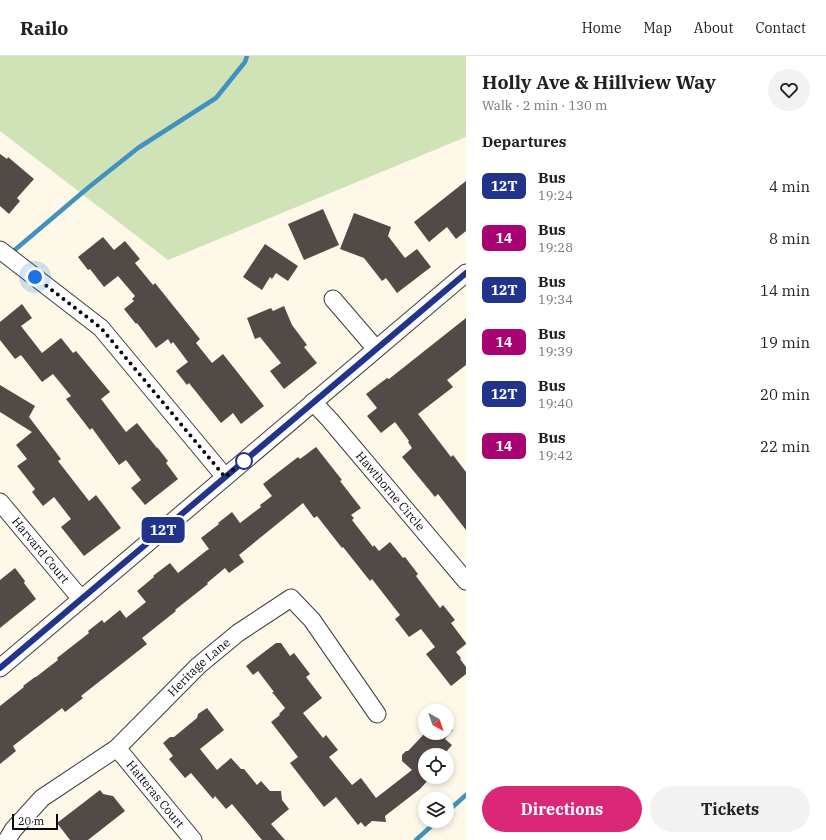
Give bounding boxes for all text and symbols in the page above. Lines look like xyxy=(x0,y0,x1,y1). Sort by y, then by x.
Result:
text: Railo xyxy=(20,16,68,40)
text: Home xyxy=(582,19,621,37)
text: Map xyxy=(643,19,672,37)
text: About xyxy=(694,19,733,37)
text: Contact xyxy=(755,19,806,37)
button: heart xyxy=(768,69,810,111)
text: Holly Ave & Hillview Way xyxy=(482,70,716,94)
text: Walk · 2 min · 130 m xyxy=(482,97,607,114)
text: Departures xyxy=(482,132,566,151)
text: Bus xyxy=(538,168,566,187)
text: 12T xyxy=(491,177,517,195)
text: 4 min xyxy=(769,177,810,196)
text: 19:24 xyxy=(538,187,573,204)
text: Bus xyxy=(538,220,566,239)
text: 14 xyxy=(496,229,512,247)
text: 8 min xyxy=(769,229,810,248)
text: 19:28 xyxy=(538,239,573,256)
your location xyxy=(25,267,45,287)
text: Bus xyxy=(538,272,566,291)
text: 12T xyxy=(491,281,517,299)
text: 14 min xyxy=(760,281,810,300)
text: 19:34 xyxy=(538,291,573,308)
text: Bus xyxy=(538,324,566,343)
text: 14 xyxy=(496,333,512,351)
text: 19 min xyxy=(760,333,810,352)
text: 19:39 xyxy=(538,343,573,360)
text: Bus xyxy=(538,376,566,395)
text: 12T xyxy=(491,385,517,403)
text: 20 min xyxy=(760,385,810,404)
text: 19:40 xyxy=(538,395,573,412)
text: Bus xyxy=(538,428,566,447)
text: 14 xyxy=(496,437,512,455)
text: 22 min xyxy=(760,437,810,456)
text: 19:42 xyxy=(538,447,573,464)
street label: Hawthorne Circle xyxy=(353,448,428,534)
unlabelled marker xyxy=(235,452,253,470)
street label: Harvard Court xyxy=(9,514,73,586)
line badge: 12T xyxy=(140,517,186,543)
text: 12T xyxy=(150,521,176,539)
street label: Heritage Lane xyxy=(164,635,233,699)
north arrow xyxy=(418,704,454,740)
map controls xyxy=(418,704,454,828)
button: locate xyxy=(418,748,454,784)
street label: Hatteras Court xyxy=(123,757,188,831)
button: Directions xyxy=(482,786,642,832)
button: Tickets xyxy=(650,786,810,832)
button: layers xyxy=(418,792,454,828)
scale bar xyxy=(12,812,58,831)
text: 20 m xyxy=(18,814,44,828)

